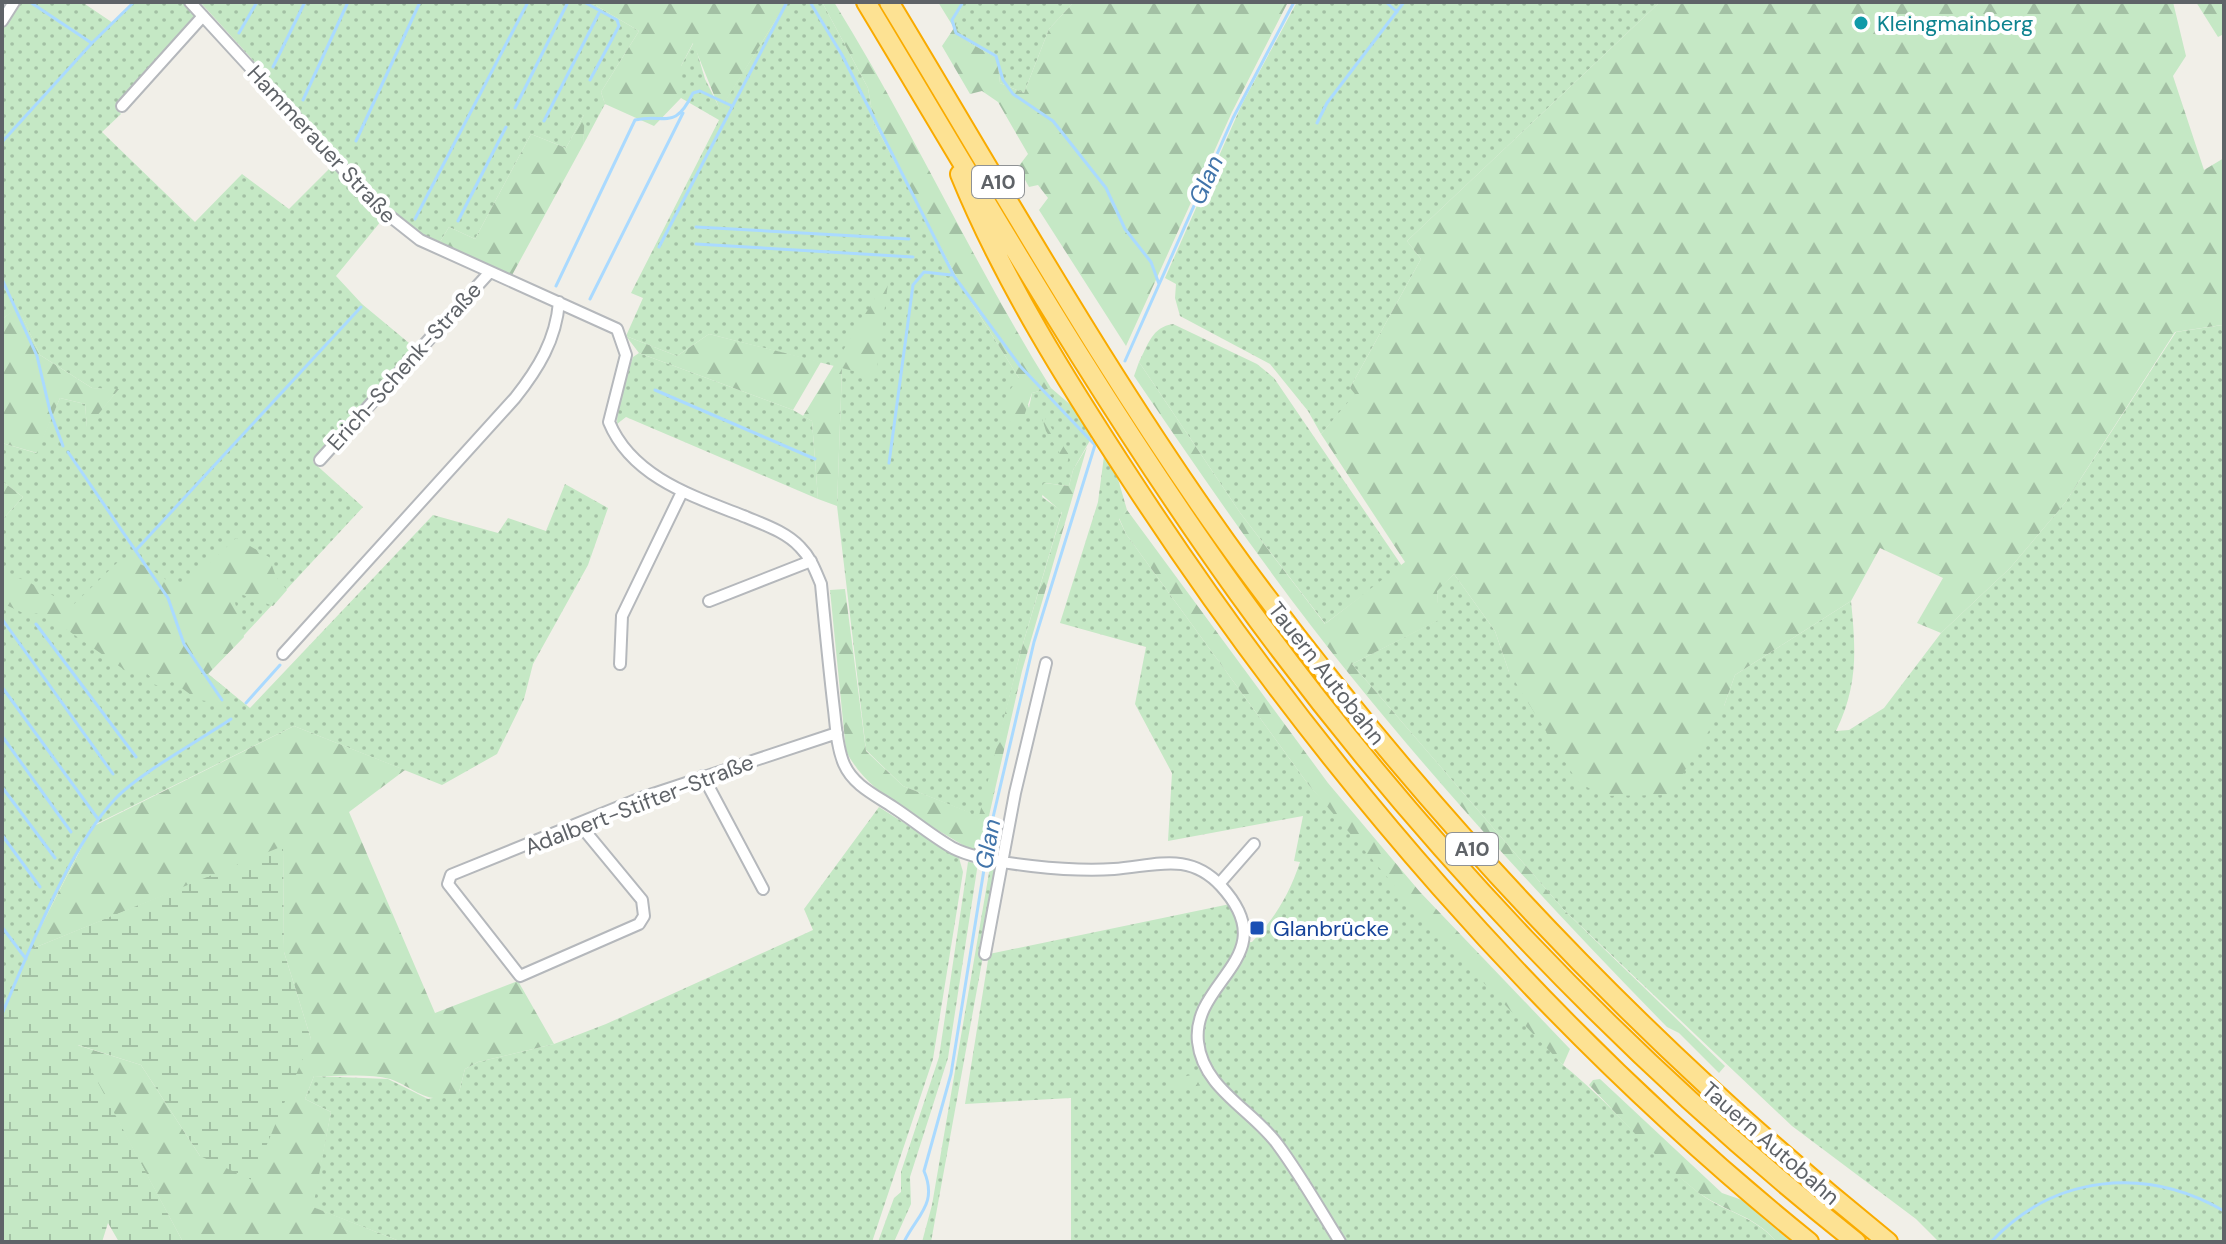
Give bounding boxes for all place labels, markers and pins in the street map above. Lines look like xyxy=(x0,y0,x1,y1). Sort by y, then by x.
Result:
place label: Kleingmainberg xyxy=(1877,9,2033,38)
marker: Kleingmainberg xyxy=(1852,14,1870,32)
place label: Glanbrücke xyxy=(1273,914,1389,943)
marker: Glanbrücke xyxy=(1248,919,1266,937)

